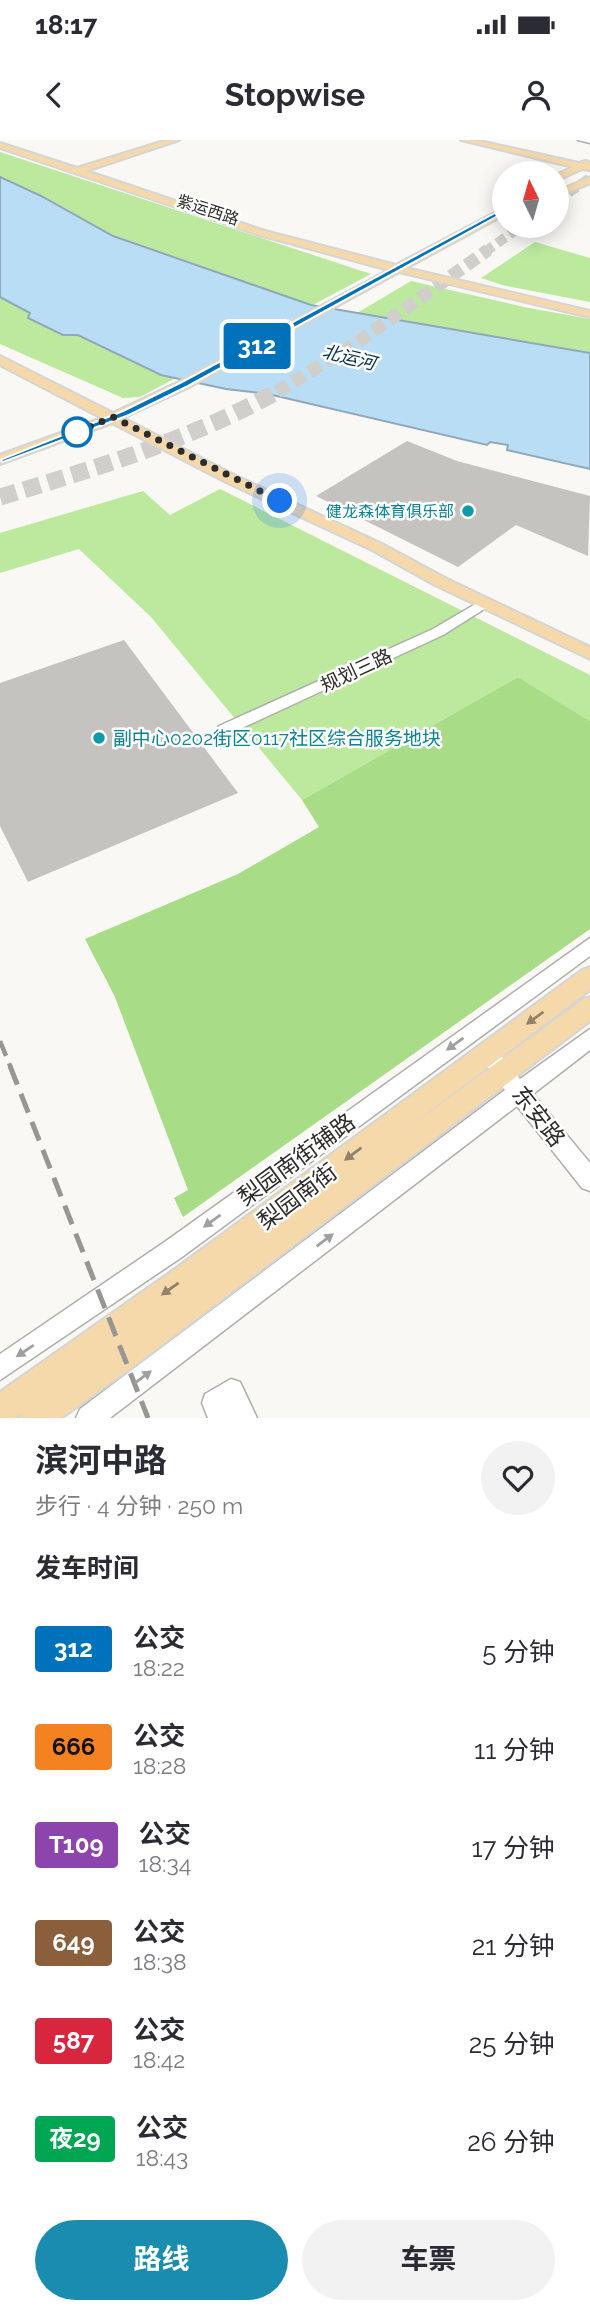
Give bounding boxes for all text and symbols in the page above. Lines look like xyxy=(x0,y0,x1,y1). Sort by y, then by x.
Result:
text: 18:17 xyxy=(35,10,97,40)
icon: back xyxy=(35,76,73,114)
text: Stopwise xyxy=(225,76,365,113)
icon: person xyxy=(517,76,555,114)
north arrow xyxy=(492,161,569,238)
map controls xyxy=(492,161,569,238)
street label: 紫运西路 xyxy=(175,191,241,229)
line badge: 312 xyxy=(217,323,297,369)
text: 312 xyxy=(238,331,276,360)
water label: 北运河 xyxy=(320,340,381,374)
unlabelled marker xyxy=(62,417,92,447)
your location xyxy=(262,483,297,518)
place label: 健龙森体育俱乐部 xyxy=(326,502,454,521)
marker: 健龙森体育俱乐部 xyxy=(460,503,476,519)
street label: 规划三路 xyxy=(317,644,395,696)
place label: 副中心0202街区0117社区综合服务地块 xyxy=(113,727,441,749)
marker: 副中心0202街区0117社区综合服务地块 xyxy=(91,730,107,746)
one-way arrow xyxy=(526,1011,544,1025)
one-way arrow xyxy=(446,1037,464,1051)
street label: 东安路 xyxy=(507,1081,571,1151)
street label: 梨园南街辅路 xyxy=(232,1107,360,1211)
one-way arrow xyxy=(344,1146,362,1161)
street label: 梨园南街 xyxy=(252,1157,342,1235)
one-way arrow xyxy=(203,1214,221,1228)
one-way arrow xyxy=(316,1233,334,1247)
one-way arrow xyxy=(161,1282,179,1296)
one-way arrow xyxy=(16,1344,34,1358)
one-way arrow xyxy=(134,1370,152,1384)
text: 滨河中路 xyxy=(35,1441,167,1480)
button: heart xyxy=(481,1441,555,1515)
text: 步行 · 4 分钟 · 250 m xyxy=(35,1492,243,1519)
text: 发车时间 xyxy=(35,1553,139,1583)
text: 公交 xyxy=(133,1623,185,1653)
text: 312 xyxy=(54,1634,93,1663)
text: 5 分钟 xyxy=(482,1637,555,1667)
text: 18:22 xyxy=(133,1654,185,1681)
text: 公交 xyxy=(133,1721,185,1751)
text: 666 xyxy=(52,1732,95,1761)
text: 11 分钟 xyxy=(474,1735,555,1765)
text: 18:28 xyxy=(133,1752,186,1779)
text: 公交 xyxy=(139,1819,191,1849)
text: T109 xyxy=(49,1830,104,1859)
text: 17 分钟 xyxy=(471,1833,555,1863)
text: 18:34 xyxy=(139,1850,191,1877)
text: 公交 xyxy=(133,1917,185,1947)
text: 649 xyxy=(52,1928,95,1957)
text: 21 分钟 xyxy=(472,1931,555,1961)
text: 18:38 xyxy=(133,1948,187,1975)
text: 公交 xyxy=(133,2015,185,2045)
text: 587 xyxy=(53,2026,94,2055)
text: 25 分钟 xyxy=(469,2029,555,2059)
text: 18:42 xyxy=(133,2046,185,2073)
text: 公交 xyxy=(136,2113,188,2143)
text: 夜29 xyxy=(49,2124,101,2153)
text: 26 分钟 xyxy=(467,2127,555,2157)
text: 18:43 xyxy=(136,2144,188,2171)
button: 路线 xyxy=(35,2220,288,2300)
button: 车票 xyxy=(302,2220,555,2300)

